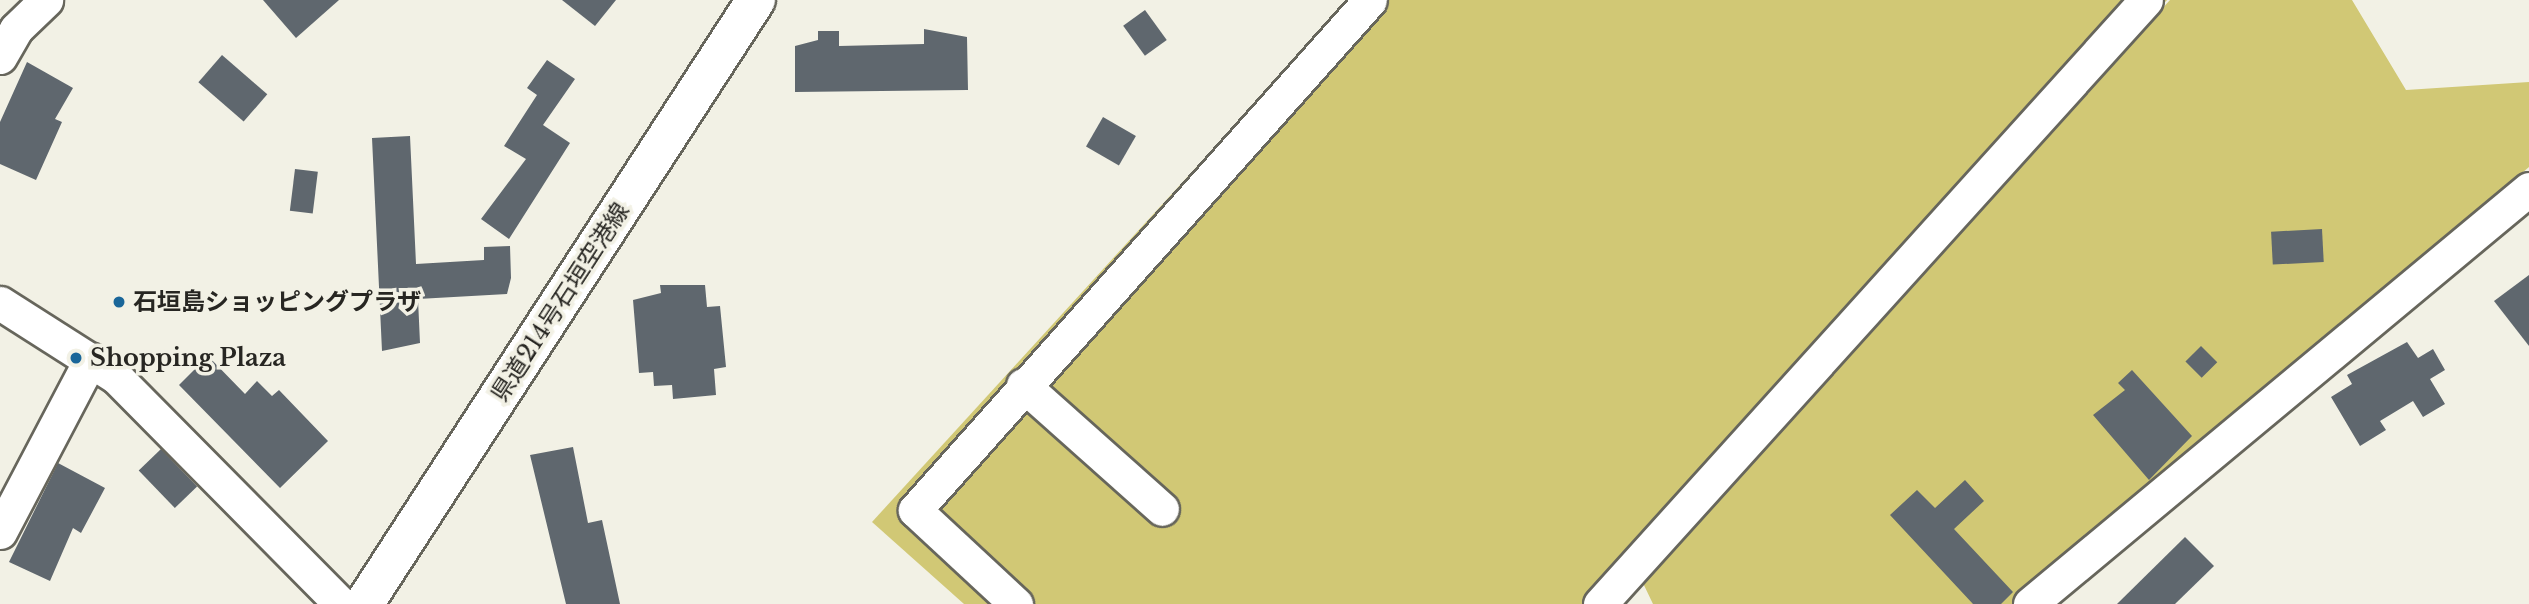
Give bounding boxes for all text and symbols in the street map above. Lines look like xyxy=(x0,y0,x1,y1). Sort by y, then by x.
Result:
street label: 県道214号石垣空港線 xyxy=(485,197,635,407)
place label: 石垣島ショッピングプラザ xyxy=(133,288,421,316)
marker: 石垣島ショッピングプラザ xyxy=(111,294,127,310)
place label: Shopping Plaza xyxy=(90,344,286,372)
marker: Shopping Plaza xyxy=(68,350,84,366)

